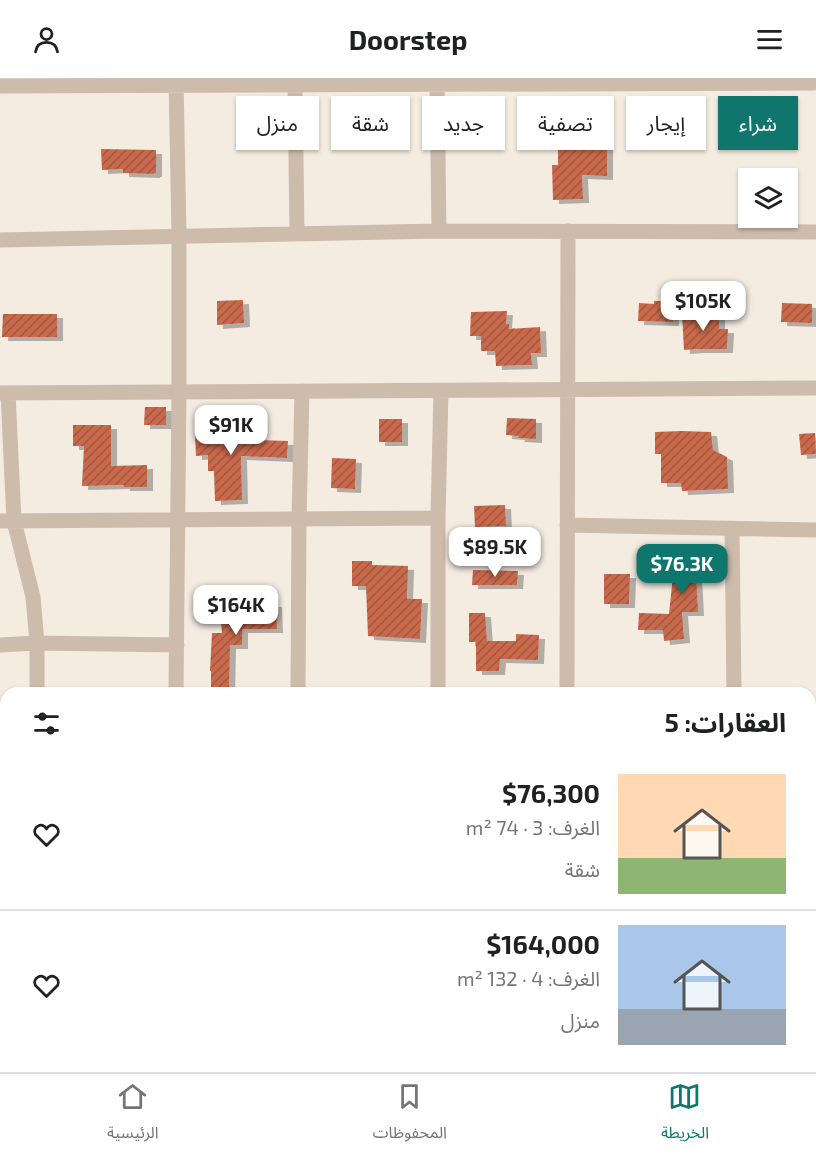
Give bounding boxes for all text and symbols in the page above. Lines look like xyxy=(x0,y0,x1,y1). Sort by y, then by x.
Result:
icon: person xyxy=(30,23,63,56)
text: Doorstep xyxy=(349,23,467,55)
icon: menu xyxy=(753,23,786,56)
chip: منزل xyxy=(236,96,319,150)
chip: شقة xyxy=(331,96,410,150)
chip: جديد xyxy=(422,96,505,150)
chip: تصفية xyxy=(517,96,614,150)
chip: إيجار xyxy=(626,96,706,150)
chip: شراء xyxy=(718,96,798,150)
map controls xyxy=(738,168,798,228)
button: layers xyxy=(738,168,798,228)
pin: $105K xyxy=(661,281,745,332)
text: $105K xyxy=(675,288,731,312)
pin: $91K xyxy=(195,405,267,456)
text: $91K xyxy=(209,412,253,436)
pin: $89.5K xyxy=(446,527,544,578)
text: $89.5K xyxy=(463,534,527,558)
pin: $76.3K xyxy=(633,544,731,595)
text: $76.3K xyxy=(651,551,713,575)
pin: $164K xyxy=(194,585,278,636)
text: $164K xyxy=(207,592,265,616)
text: العقارات: 5 xyxy=(664,706,786,737)
icon: filters xyxy=(30,707,63,740)
text: $76,300 xyxy=(502,777,600,808)
icon: home xyxy=(666,798,738,870)
text: الغرف: 3 · 74 m² xyxy=(466,815,600,839)
icon: heart xyxy=(30,818,63,851)
text: شقة xyxy=(565,857,600,881)
text: $164,000 xyxy=(486,928,600,959)
icon: home xyxy=(666,949,738,1021)
text: الغرف: 4 · 132 m² xyxy=(457,966,600,990)
icon: heart xyxy=(30,969,63,1002)
text: منزل xyxy=(561,1008,600,1032)
tab: الرئيسية xyxy=(107,1080,159,1150)
tab: المحفوظات xyxy=(373,1080,447,1150)
tab: الخريطة xyxy=(661,1080,709,1150)

